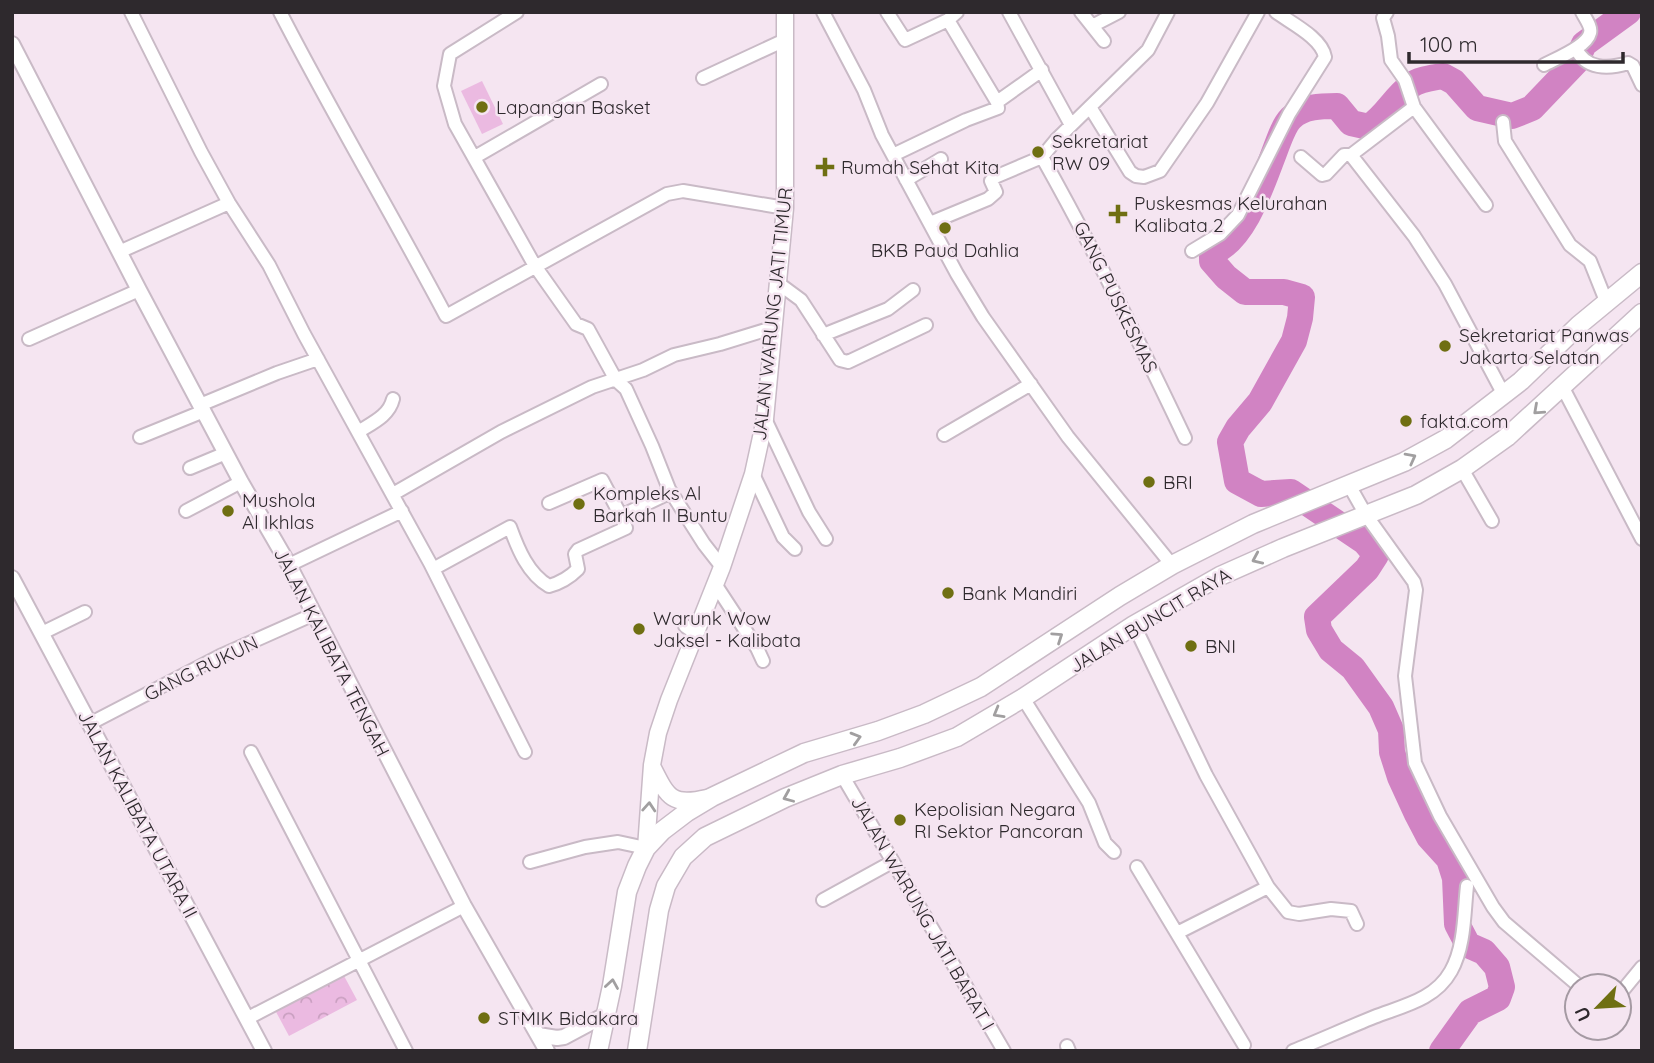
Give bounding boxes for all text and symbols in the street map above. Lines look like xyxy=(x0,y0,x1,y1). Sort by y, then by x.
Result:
scale bar xyxy=(1409,21,1622,65)
text: 100 m xyxy=(1420,31,1478,57)
place label: Lapangan Basket xyxy=(496,95,651,119)
marker: Lapangan Basket xyxy=(474,99,490,115)
place label: Sekretariat RW 09 xyxy=(1052,129,1149,175)
marker: Sekretariat RW 09 xyxy=(1030,144,1046,160)
place label: Rumah Sehat Kita xyxy=(841,155,999,179)
marker: Rumah Sehat Kita xyxy=(815,157,835,177)
street label: JALAN WARUNG JATI TIMUR xyxy=(747,186,797,442)
place label: Puskesmas Kelurahan Kalibata 2 xyxy=(1134,191,1327,237)
marker: Puskesmas Kelurahan Kalibata 2 xyxy=(1108,204,1128,224)
street label: GANG PUSKESMAS xyxy=(1069,217,1163,377)
marker: BKB Paud Dahlia xyxy=(937,220,953,236)
place label: BKB Paud Dahlia xyxy=(871,238,1019,262)
place label: Sekretariat Panwas Jakarta Selatan xyxy=(1459,323,1629,369)
marker: Sekretariat Panwas Jakarta Selatan xyxy=(1437,338,1453,354)
one-way arrow xyxy=(1533,401,1546,414)
place label: fakta.com xyxy=(1420,409,1509,433)
marker: fakta.com xyxy=(1398,413,1414,429)
one-way arrow xyxy=(1404,453,1416,466)
place label: BRI xyxy=(1163,470,1193,494)
marker: BRI xyxy=(1141,474,1157,490)
place label: Kompleks Al Barkah II Buntu xyxy=(593,481,728,527)
place label: Mushola Al Ikhlas xyxy=(242,488,316,534)
marker: Kompleks Al Barkah II Buntu xyxy=(571,496,587,512)
marker: Mushola Al Ikhlas xyxy=(220,503,236,519)
street label: JALAN KALIBATA TENGAH xyxy=(269,544,395,760)
one-way arrow xyxy=(1251,551,1264,565)
street label: JALAN BUNCIT RAYA xyxy=(1065,562,1235,678)
place label: Bank Mandiri xyxy=(962,581,1077,605)
marker: Bank Mandiri xyxy=(940,585,956,601)
place label: Warunk Wow Jaksel - Kalibata xyxy=(653,606,801,652)
marker: Warunk Wow Jaksel - Kalibata xyxy=(631,621,647,637)
street label: GANG RUKUN xyxy=(140,630,262,706)
one-way arrow xyxy=(1051,632,1064,645)
place label: BNI xyxy=(1205,634,1236,658)
marker: BNI xyxy=(1183,638,1199,654)
one-way arrow xyxy=(993,705,1006,718)
street label: JALAN KALIBATA UTARA II xyxy=(73,706,203,922)
one-way arrow xyxy=(850,731,862,746)
one-way arrow xyxy=(783,789,795,803)
street label: JALAN WARUNG JATI BARAT I xyxy=(846,792,1000,1034)
place label: Kepolisian Negara RI Sektor Pancoran xyxy=(914,797,1083,843)
one-way arrow xyxy=(641,801,656,812)
marker: Kepolisian Negara RI Sektor Pancoran xyxy=(892,812,908,828)
north arrow xyxy=(1563,972,1633,1042)
one-way arrow xyxy=(604,978,619,990)
text: U xyxy=(1569,1003,1596,1025)
place label: STMIK Bidakara xyxy=(498,1006,638,1030)
marker: STMIK Bidakara xyxy=(476,1010,492,1026)

